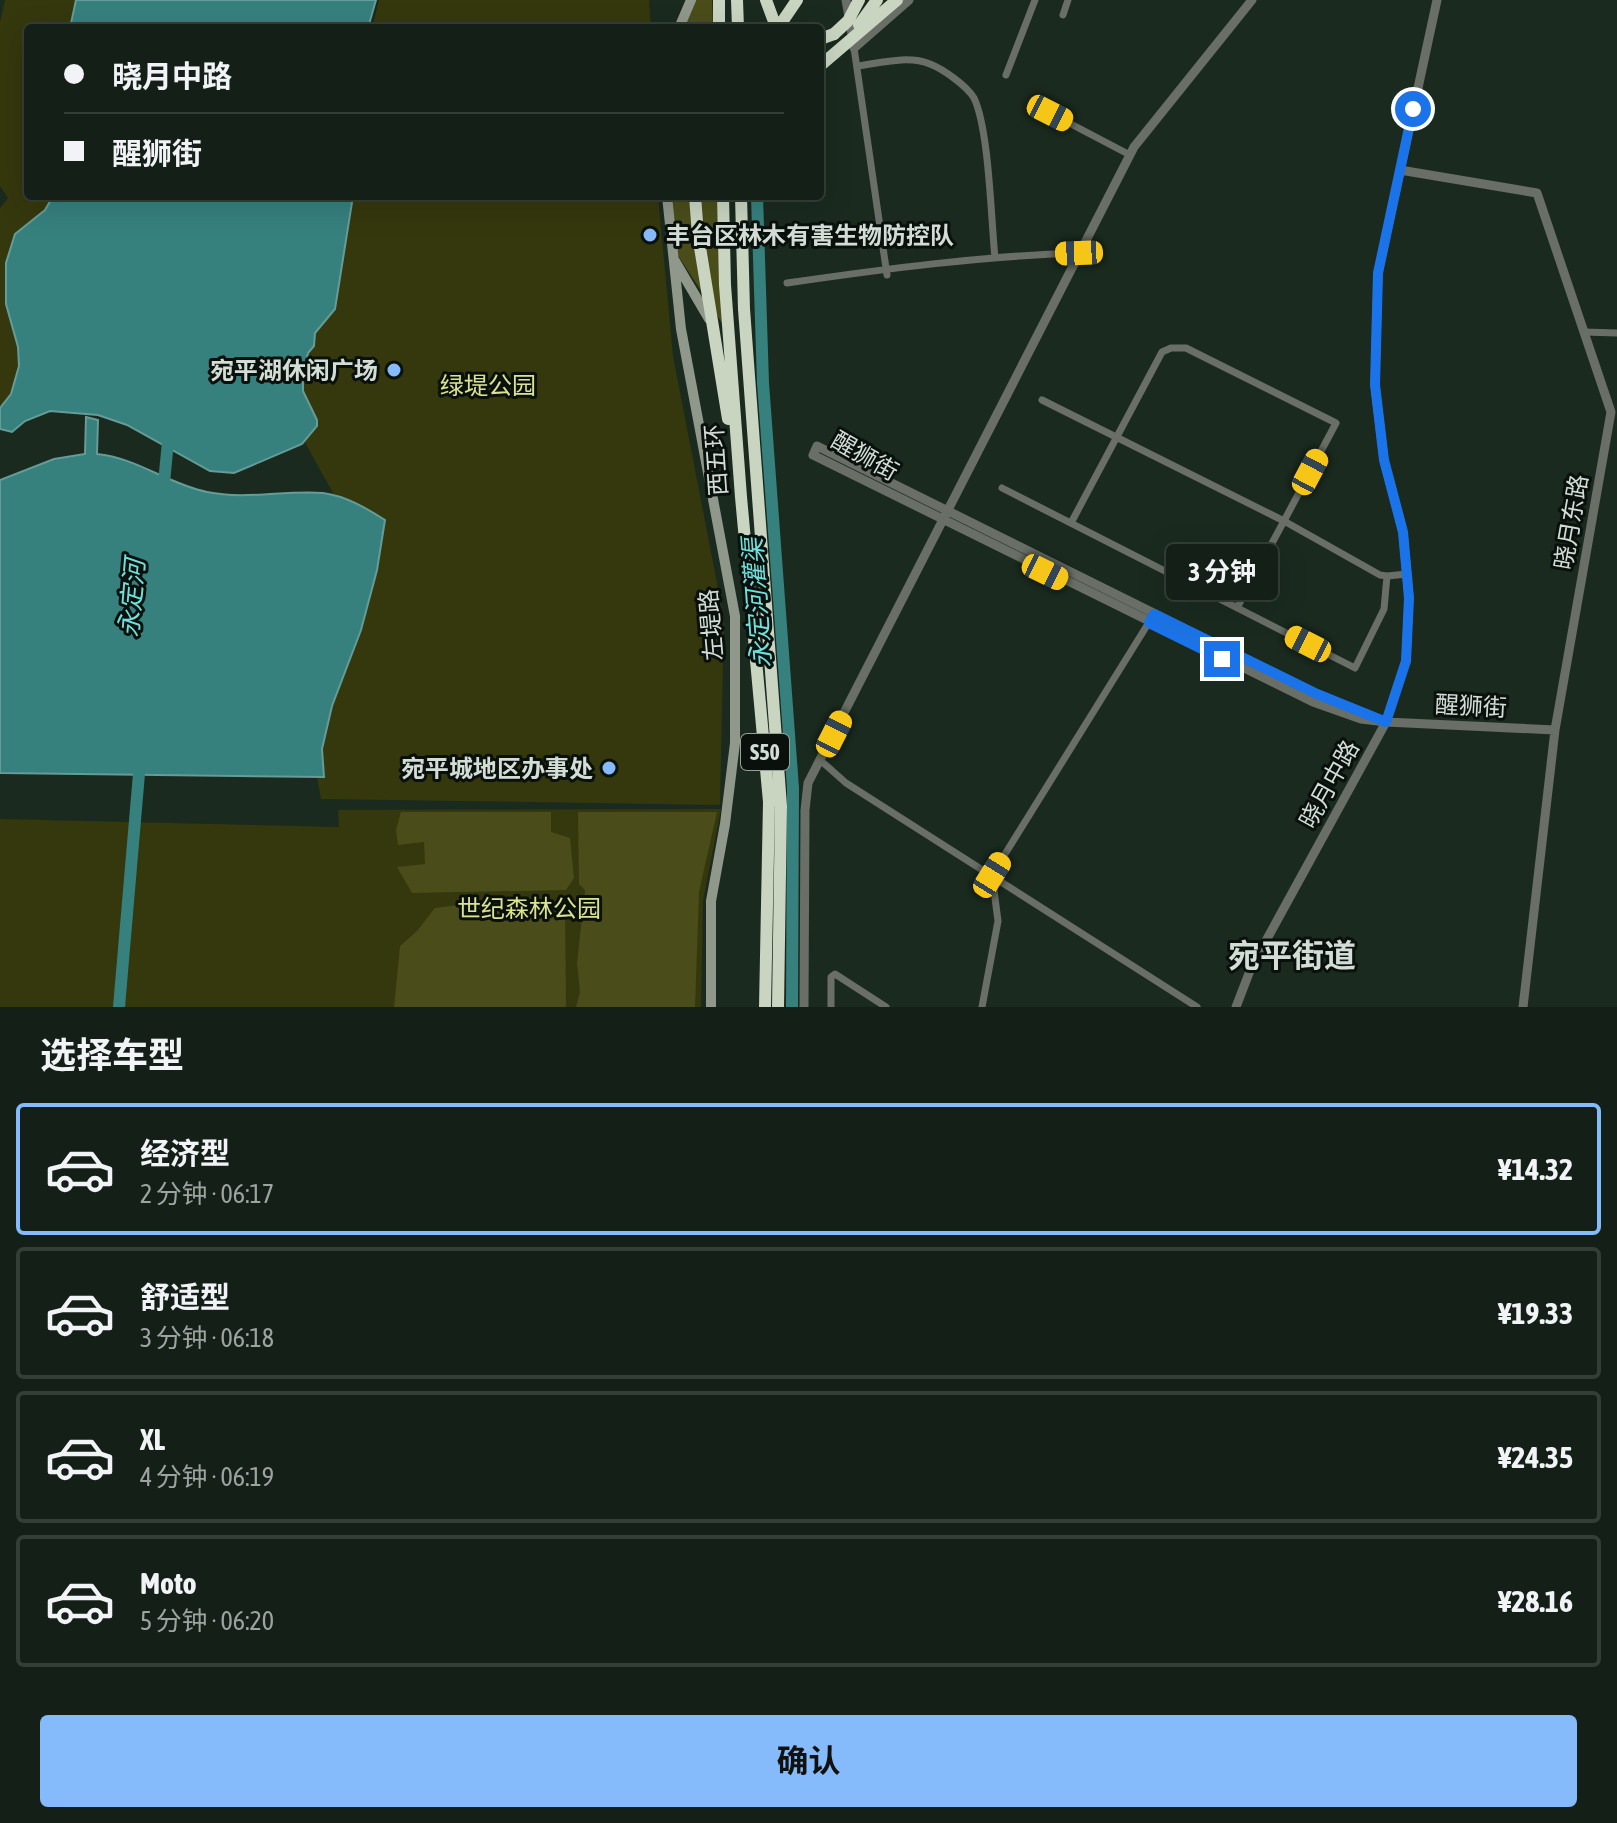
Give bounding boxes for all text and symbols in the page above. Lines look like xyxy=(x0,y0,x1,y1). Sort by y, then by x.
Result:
text: 晓月中路 xyxy=(112,59,232,93)
car xyxy=(1023,91,1077,135)
route start xyxy=(1395,91,1431,127)
text: 醒狮街 xyxy=(112,136,202,170)
place label: 丰台区林木有害生物防控队 xyxy=(666,222,954,249)
marker: 丰台区林木有害生物防控队 xyxy=(641,226,659,244)
car xyxy=(1055,240,1103,266)
place label: 宛平湖休闲广场 xyxy=(210,357,378,384)
marker: 宛平湖休闲广场 xyxy=(385,361,403,379)
park label: 绿堤公园 xyxy=(440,372,536,399)
street label: 西五环 xyxy=(700,423,732,497)
street label: 醒狮街 xyxy=(827,426,903,486)
car xyxy=(1288,445,1332,499)
street label: 晓月东路 xyxy=(1549,472,1593,572)
water label: 永定河灌渠 xyxy=(737,533,776,669)
callout: 3 分钟 xyxy=(1166,543,1278,599)
car xyxy=(1018,551,1072,593)
water label: 永定河 xyxy=(114,553,151,638)
text: 3 分钟 xyxy=(1188,557,1256,587)
street label: 左堤路 xyxy=(694,588,728,662)
car xyxy=(1281,622,1335,666)
route end xyxy=(1204,641,1240,677)
street label: 醒狮街 xyxy=(1434,691,1508,721)
car xyxy=(812,707,856,761)
road number: S50 xyxy=(741,734,789,770)
street label: 晓月中路 xyxy=(1294,735,1364,833)
place label: 宛平城地区办事处 xyxy=(401,755,593,782)
marker: 宛平城地区办事处 xyxy=(600,759,618,777)
car xyxy=(969,848,1015,902)
park label: 世纪森林公园 xyxy=(457,895,601,922)
district label: 宛平街道 xyxy=(1228,937,1356,974)
text: 选择车型 xyxy=(40,1034,184,1076)
icon: car xyxy=(44,1133,116,1205)
text: 经济型 xyxy=(140,1136,230,1170)
text: ¥14.32 xyxy=(1498,1152,1573,1186)
text: 2 分钟 · 06:17 xyxy=(140,1179,274,1209)
icon: car xyxy=(44,1277,116,1349)
text: 舒适型 xyxy=(140,1280,230,1314)
text: ¥19.33 xyxy=(1498,1296,1573,1330)
text: 3 分钟 · 06:18 xyxy=(140,1323,274,1353)
icon: car xyxy=(44,1421,116,1493)
text: XL xyxy=(140,1422,165,1456)
text: ¥24.35 xyxy=(1498,1440,1573,1474)
text: 4 分钟 · 06:19 xyxy=(140,1462,274,1492)
icon: car xyxy=(44,1565,116,1637)
text: Moto xyxy=(140,1566,197,1600)
text: ¥28.16 xyxy=(1498,1584,1573,1618)
text: 5 分钟 · 06:20 xyxy=(140,1606,274,1636)
button: 确认 xyxy=(40,1715,1577,1807)

